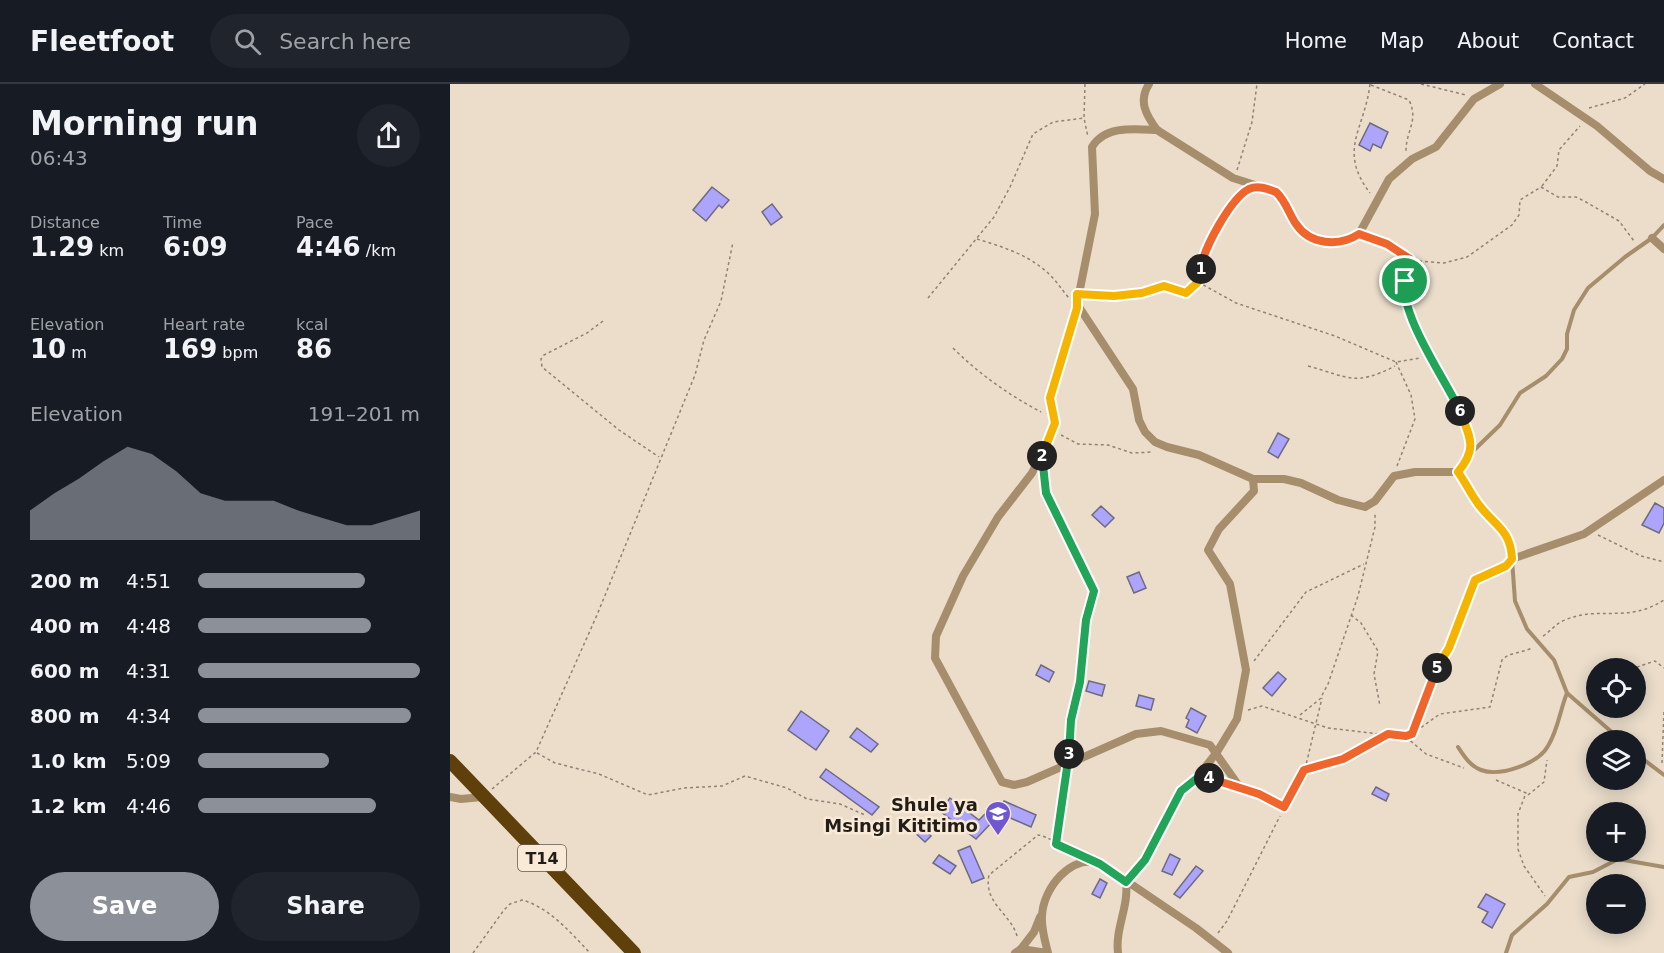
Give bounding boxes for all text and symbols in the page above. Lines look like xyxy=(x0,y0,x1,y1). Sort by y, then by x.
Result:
search box xyxy=(210,14,630,68)
text: Fleetfoot xyxy=(30,25,174,58)
icon: search xyxy=(231,25,264,58)
text: Search here xyxy=(279,29,411,54)
text: Home xyxy=(1285,29,1347,53)
text: Map xyxy=(1380,29,1424,53)
text: About xyxy=(1457,29,1519,53)
text: Contact xyxy=(1552,29,1634,53)
text: Morning run xyxy=(30,104,258,143)
button: share xyxy=(357,104,420,167)
text: 06:43 xyxy=(30,146,88,170)
text: Distance xyxy=(30,213,100,232)
text: Time xyxy=(163,213,202,232)
text: Pace xyxy=(296,213,333,232)
text: 1.29 xyxy=(30,232,94,262)
text: 6:09 xyxy=(163,232,228,262)
text: 4:46 xyxy=(296,232,361,262)
text: km xyxy=(94,241,124,260)
text: /km xyxy=(361,241,396,260)
pin: 1 xyxy=(1186,254,1216,284)
pin xyxy=(1379,255,1430,306)
text: 1 xyxy=(1195,259,1207,278)
icon: arrive xyxy=(1388,264,1421,297)
text: Elevation xyxy=(30,315,104,334)
text: Heart rate xyxy=(163,315,245,334)
text: kcal xyxy=(296,315,328,334)
text: 10 xyxy=(30,334,66,364)
text: 169 xyxy=(163,334,217,364)
text: 86 xyxy=(296,334,332,364)
text: m xyxy=(66,343,87,362)
text: bpm xyxy=(217,343,258,362)
pin: 6 xyxy=(1445,396,1475,426)
text: 6 xyxy=(1454,401,1466,420)
text: Elevation xyxy=(30,402,123,426)
text: 191–201 m xyxy=(308,402,420,426)
pin: 2 xyxy=(1027,441,1057,471)
text: 2 xyxy=(1036,446,1048,465)
text: 200 m xyxy=(30,569,100,593)
text: 4:51 xyxy=(126,569,171,593)
text: 400 m xyxy=(30,614,100,638)
text: 4:48 xyxy=(126,614,171,638)
pin: 5 xyxy=(1422,653,1452,683)
text: 5 xyxy=(1431,658,1443,677)
map controls xyxy=(1586,658,1646,934)
button: locate xyxy=(1586,658,1646,718)
text: 600 m xyxy=(30,659,100,683)
text: 4:31 xyxy=(126,659,171,683)
text: 800 m xyxy=(30,704,100,728)
text: 4:34 xyxy=(126,704,171,728)
button: layers xyxy=(1586,730,1646,790)
pin: 3 xyxy=(1054,739,1084,769)
text: 3 xyxy=(1063,744,1075,763)
text: 1.0 km xyxy=(30,749,107,773)
text: 5:09 xyxy=(126,749,171,773)
pin: 4 xyxy=(1194,763,1224,793)
text: 4 xyxy=(1203,768,1215,787)
text: 1.2 km xyxy=(30,794,107,818)
text: 4:46 xyxy=(126,794,171,818)
place label: Shule ya Msingi Kititimo xyxy=(824,794,978,836)
school or university icon: Shule ya Msingi Kititimo xyxy=(983,799,1013,837)
button: + xyxy=(1586,802,1646,862)
road number: T14 xyxy=(518,845,566,871)
button: Save xyxy=(30,872,219,941)
button: Share xyxy=(231,872,420,941)
button: − xyxy=(1586,874,1646,934)

